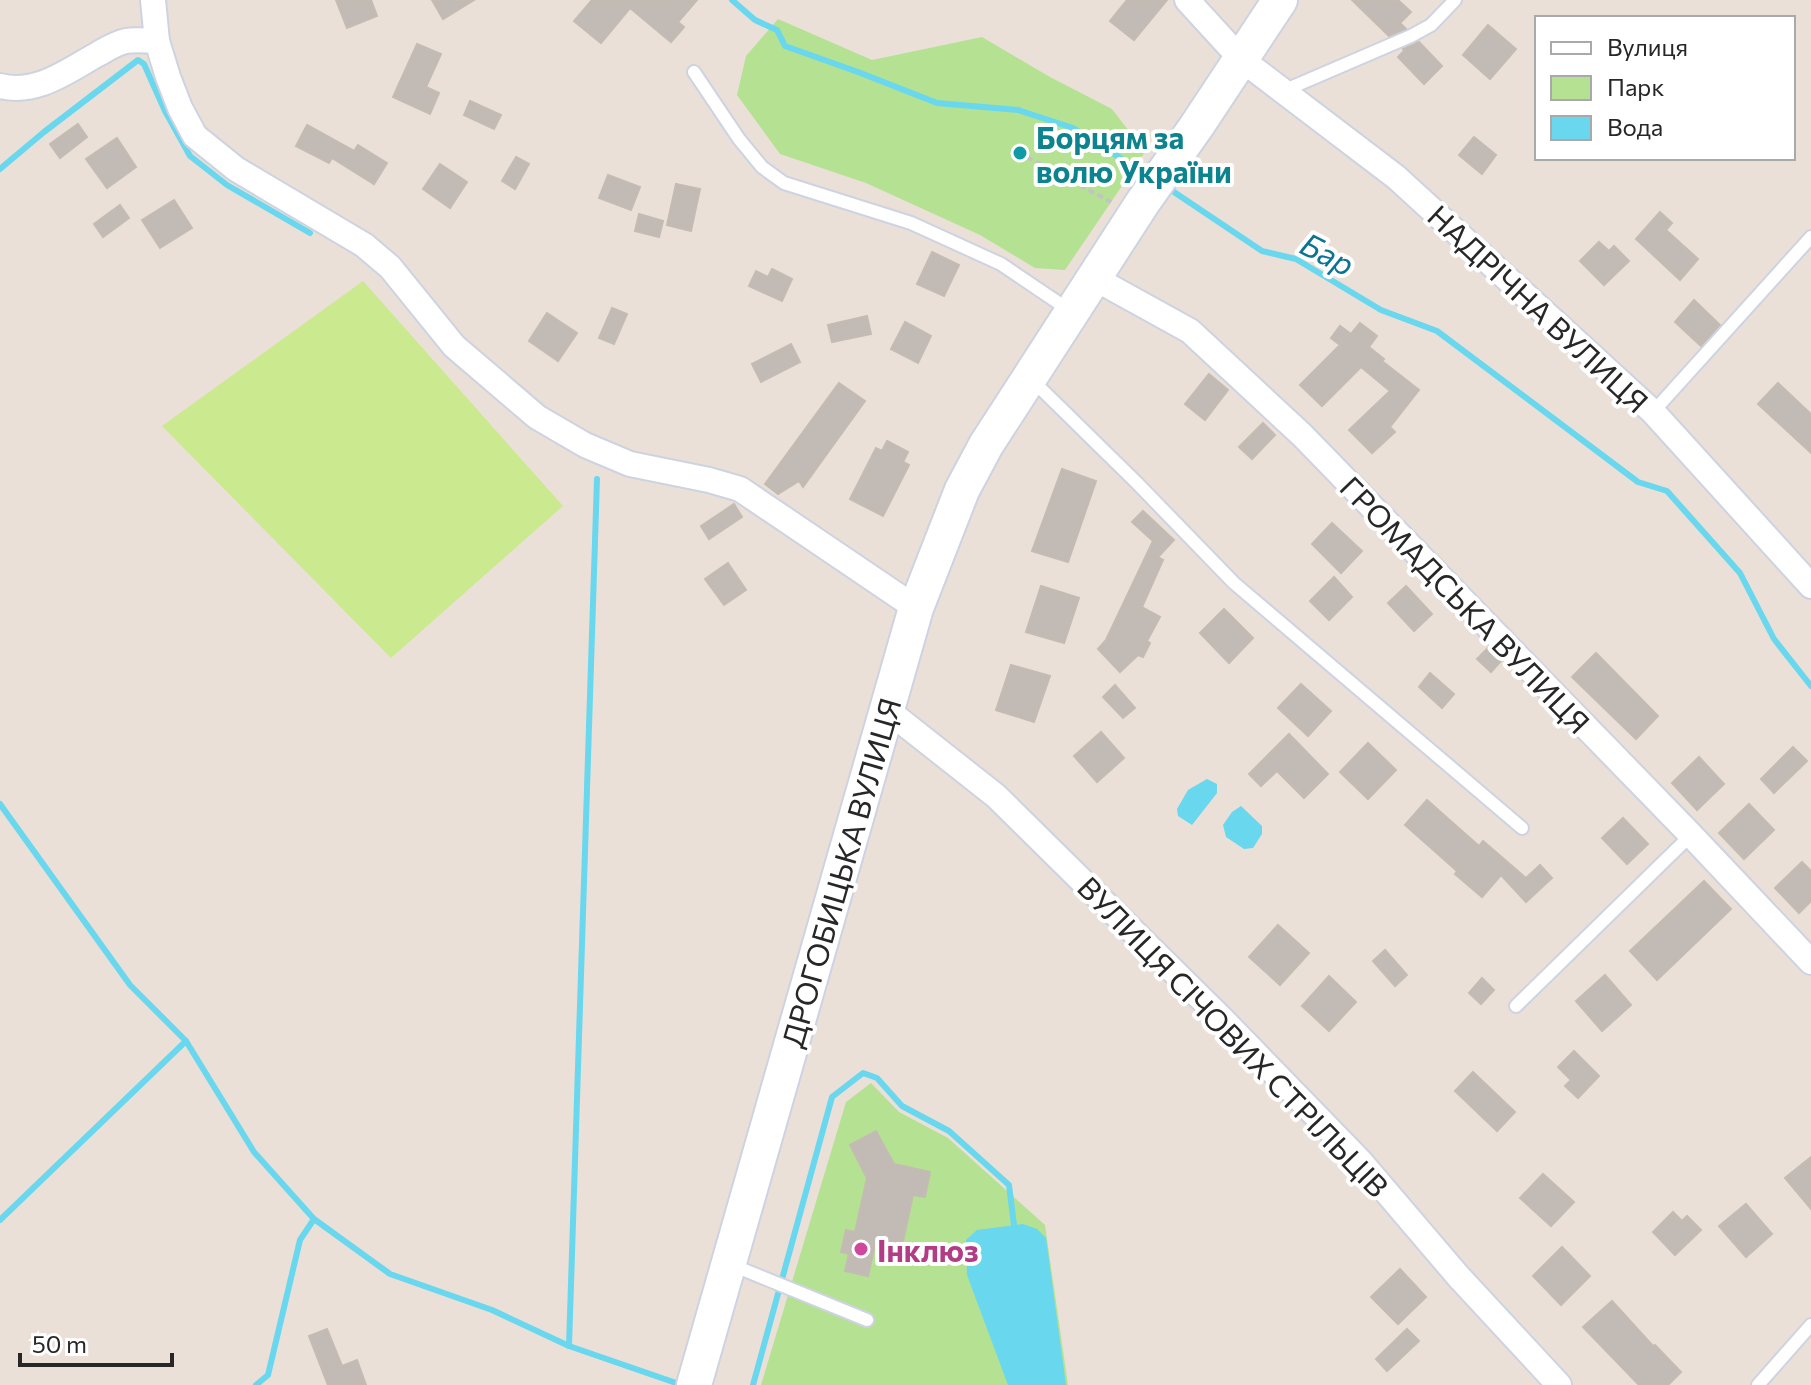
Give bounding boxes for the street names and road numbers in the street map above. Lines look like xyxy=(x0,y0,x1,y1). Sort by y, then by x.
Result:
street label: НАДРІЧНА ВУЛИЦЯ xyxy=(1421,196,1657,420)
street label: ГРОМАДСЬКА ВУЛИЦЯ xyxy=(1333,468,1599,740)
street label: ДРОГОБИЦЬКА ВУЛИЦЯ xyxy=(772,693,908,1051)
street label: ВУЛИЦЯ СІЧОВИХ СТРІЛЬЦІВ xyxy=(1071,868,1397,1204)

